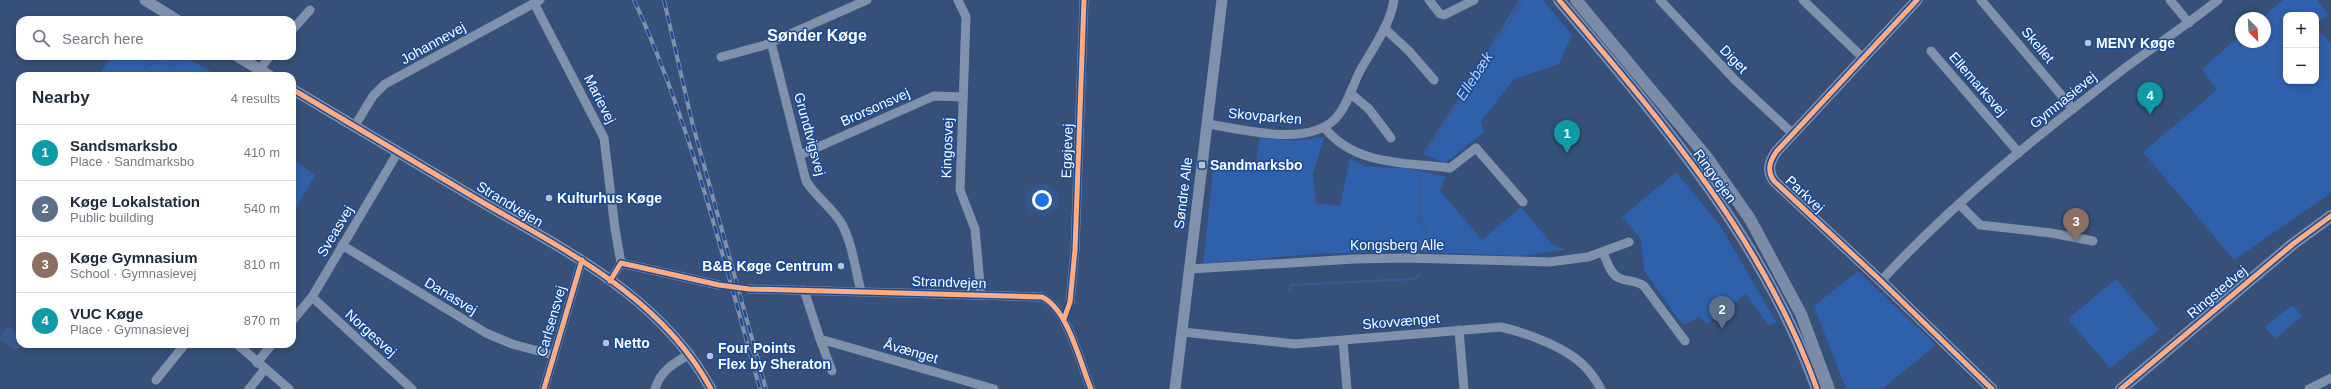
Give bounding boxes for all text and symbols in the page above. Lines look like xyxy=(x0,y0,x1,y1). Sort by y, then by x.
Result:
north arrow xyxy=(2235,12,2271,48)
map controls xyxy=(2283,12,2319,84)
button: + xyxy=(2283,12,2319,48)
search box xyxy=(16,16,296,60)
street label: Johannevej xyxy=(398,19,468,67)
street label: Skellet xyxy=(2018,24,2058,66)
icon: search xyxy=(30,27,52,49)
district label: Sønder Køge xyxy=(767,27,867,44)
text: Search here xyxy=(62,30,144,47)
place label: MENY Køge xyxy=(2096,35,2175,51)
marker: MENY Køge xyxy=(2083,38,2093,48)
street label: Diget xyxy=(1717,42,1751,76)
water label: Ellebæk xyxy=(1452,47,1497,103)
button: − xyxy=(2283,48,2319,84)
street label: Ellemarksvej xyxy=(1946,49,2010,119)
street label: Gymnasievej xyxy=(2027,68,2099,132)
street label: Marievej xyxy=(581,72,619,126)
pin: 4 xyxy=(2137,82,2163,115)
street label: Brorsonsvej xyxy=(838,85,912,129)
text: Nearby xyxy=(32,88,90,107)
text: 4 results xyxy=(231,91,280,106)
street label: Grundtvigsvej xyxy=(791,91,829,177)
street label: Skovparken xyxy=(1227,105,1303,127)
street label: Kingosvej xyxy=(938,117,956,179)
pin: 1 xyxy=(1554,120,1580,153)
street label: Egøjevej xyxy=(1058,124,1076,178)
text: Sandsmarksbo xyxy=(70,137,178,154)
text: 1 xyxy=(41,145,49,160)
text: 410 m xyxy=(244,145,280,160)
street label: Ringvejen xyxy=(1690,146,1740,206)
text: Place · Sandmarksbo xyxy=(70,154,194,169)
street label: Søndre Alle xyxy=(1171,156,1195,230)
place label: Sandmarksbo xyxy=(1210,157,1303,173)
marker: Sandmarksbo xyxy=(1197,160,1207,170)
street label: Parkvej xyxy=(1782,172,1828,216)
street label: Strandvejen xyxy=(474,178,546,230)
place label: Kulturhus Køge xyxy=(557,190,662,206)
your location xyxy=(1032,190,1052,210)
text: Køge Lokalstation xyxy=(70,193,200,210)
marker: Kulturhus Køge xyxy=(544,193,554,203)
text: 2 xyxy=(41,201,49,216)
text: 540 m xyxy=(244,201,280,216)
street label: Sveasvej xyxy=(314,203,356,259)
pin: 3 xyxy=(2063,208,2089,241)
text: Public building xyxy=(70,210,154,225)
street label: Kongsberg Alle xyxy=(1350,237,1444,253)
text: Køge Gymnasium xyxy=(70,249,198,266)
text: 3 xyxy=(41,257,49,272)
text: 810 m xyxy=(244,257,280,272)
place label: B&B Køge Centrum xyxy=(702,258,833,274)
marker: B&B Køge Centrum xyxy=(836,261,846,271)
street label: Ringstedvej xyxy=(2184,262,2250,322)
text: School · Gymnasievej xyxy=(70,266,196,281)
street label: Strandvejen xyxy=(911,273,987,291)
street label: Danasvej xyxy=(422,274,480,318)
street label: Carlsensvej xyxy=(533,284,569,358)
pin: 2 xyxy=(1709,296,1735,329)
text: VUC Køge xyxy=(70,305,143,322)
street label: Norgesvej xyxy=(342,306,400,360)
street label: Skovvænget xyxy=(1362,310,1441,332)
text: 4 xyxy=(41,313,49,328)
text: 870 m xyxy=(244,313,280,328)
text: Place · Gymnasievej xyxy=(70,322,189,337)
place label: Netto xyxy=(614,335,650,351)
street label: Åvænget xyxy=(882,336,940,366)
marker: Netto xyxy=(601,338,611,348)
place label: Four Points Flex by Sheraton xyxy=(718,340,831,372)
marker: Four Points Flex by Sheraton xyxy=(705,351,715,361)

